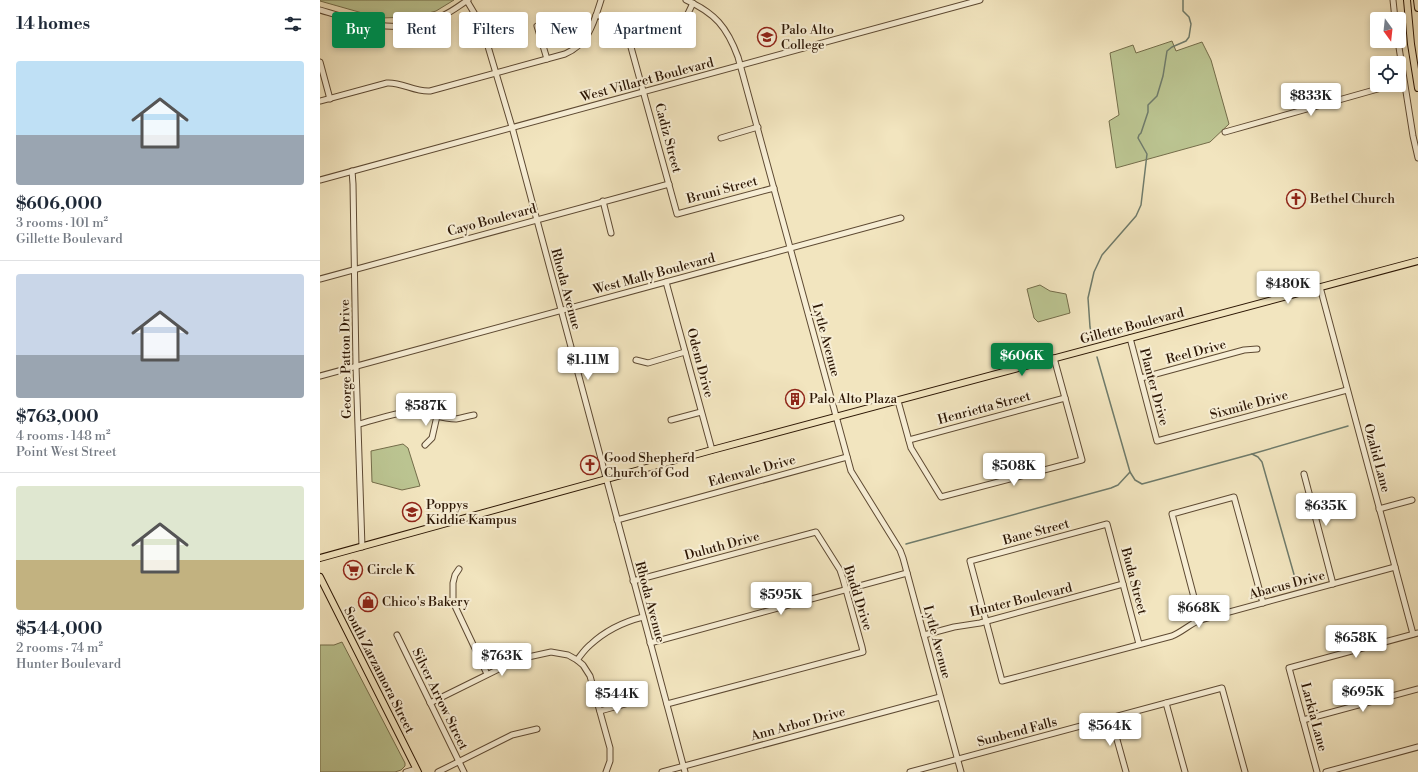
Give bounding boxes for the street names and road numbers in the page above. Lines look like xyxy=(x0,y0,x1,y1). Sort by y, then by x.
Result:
street label: West Villaret Boulevard xyxy=(578,54,716,106)
street label: Cadiz Street xyxy=(651,101,685,175)
street label: Bruni Street xyxy=(684,173,759,207)
street label: Cayo Boulevard xyxy=(446,200,539,240)
street label: Rhoda Avenue xyxy=(547,247,585,332)
street label: West Mally Boulevard xyxy=(590,250,717,298)
street label: George Patton Drive xyxy=(337,299,355,419)
street label: Lytle Avenue xyxy=(809,302,844,379)
street label: Gillette Boulevard xyxy=(1078,304,1186,348)
street label: Odem Drive xyxy=(683,327,717,400)
street label: Reel Drive xyxy=(1164,336,1228,368)
street label: Planter Drive xyxy=(1136,347,1172,428)
street label: Sixmile Drive xyxy=(1208,387,1290,423)
street label: Henrietta Street xyxy=(936,388,1033,428)
street label: Ozalid Lane xyxy=(1360,422,1394,495)
street label: Edenvale Drive xyxy=(707,452,798,490)
street label: Bane Street xyxy=(1000,515,1071,549)
street label: Duluth Drive xyxy=(683,528,762,564)
street label: Buda Street xyxy=(1117,545,1151,617)
street label: Rhoda Avenue xyxy=(631,560,669,645)
street label: Budd Drive xyxy=(840,563,876,633)
street label: Abacus Drive xyxy=(1246,567,1327,603)
street label: Hunter Boulevard xyxy=(968,579,1074,620)
street label: South Zarzamora Street xyxy=(340,604,418,736)
street label: Lytle Avenue xyxy=(920,604,955,681)
street label: Silver Arrow Street xyxy=(408,646,472,753)
street label: Larkia Lane xyxy=(1297,681,1331,754)
street label: Ann Arbor Drive xyxy=(748,704,848,745)
street label: Sunbend Falls xyxy=(975,714,1059,750)

